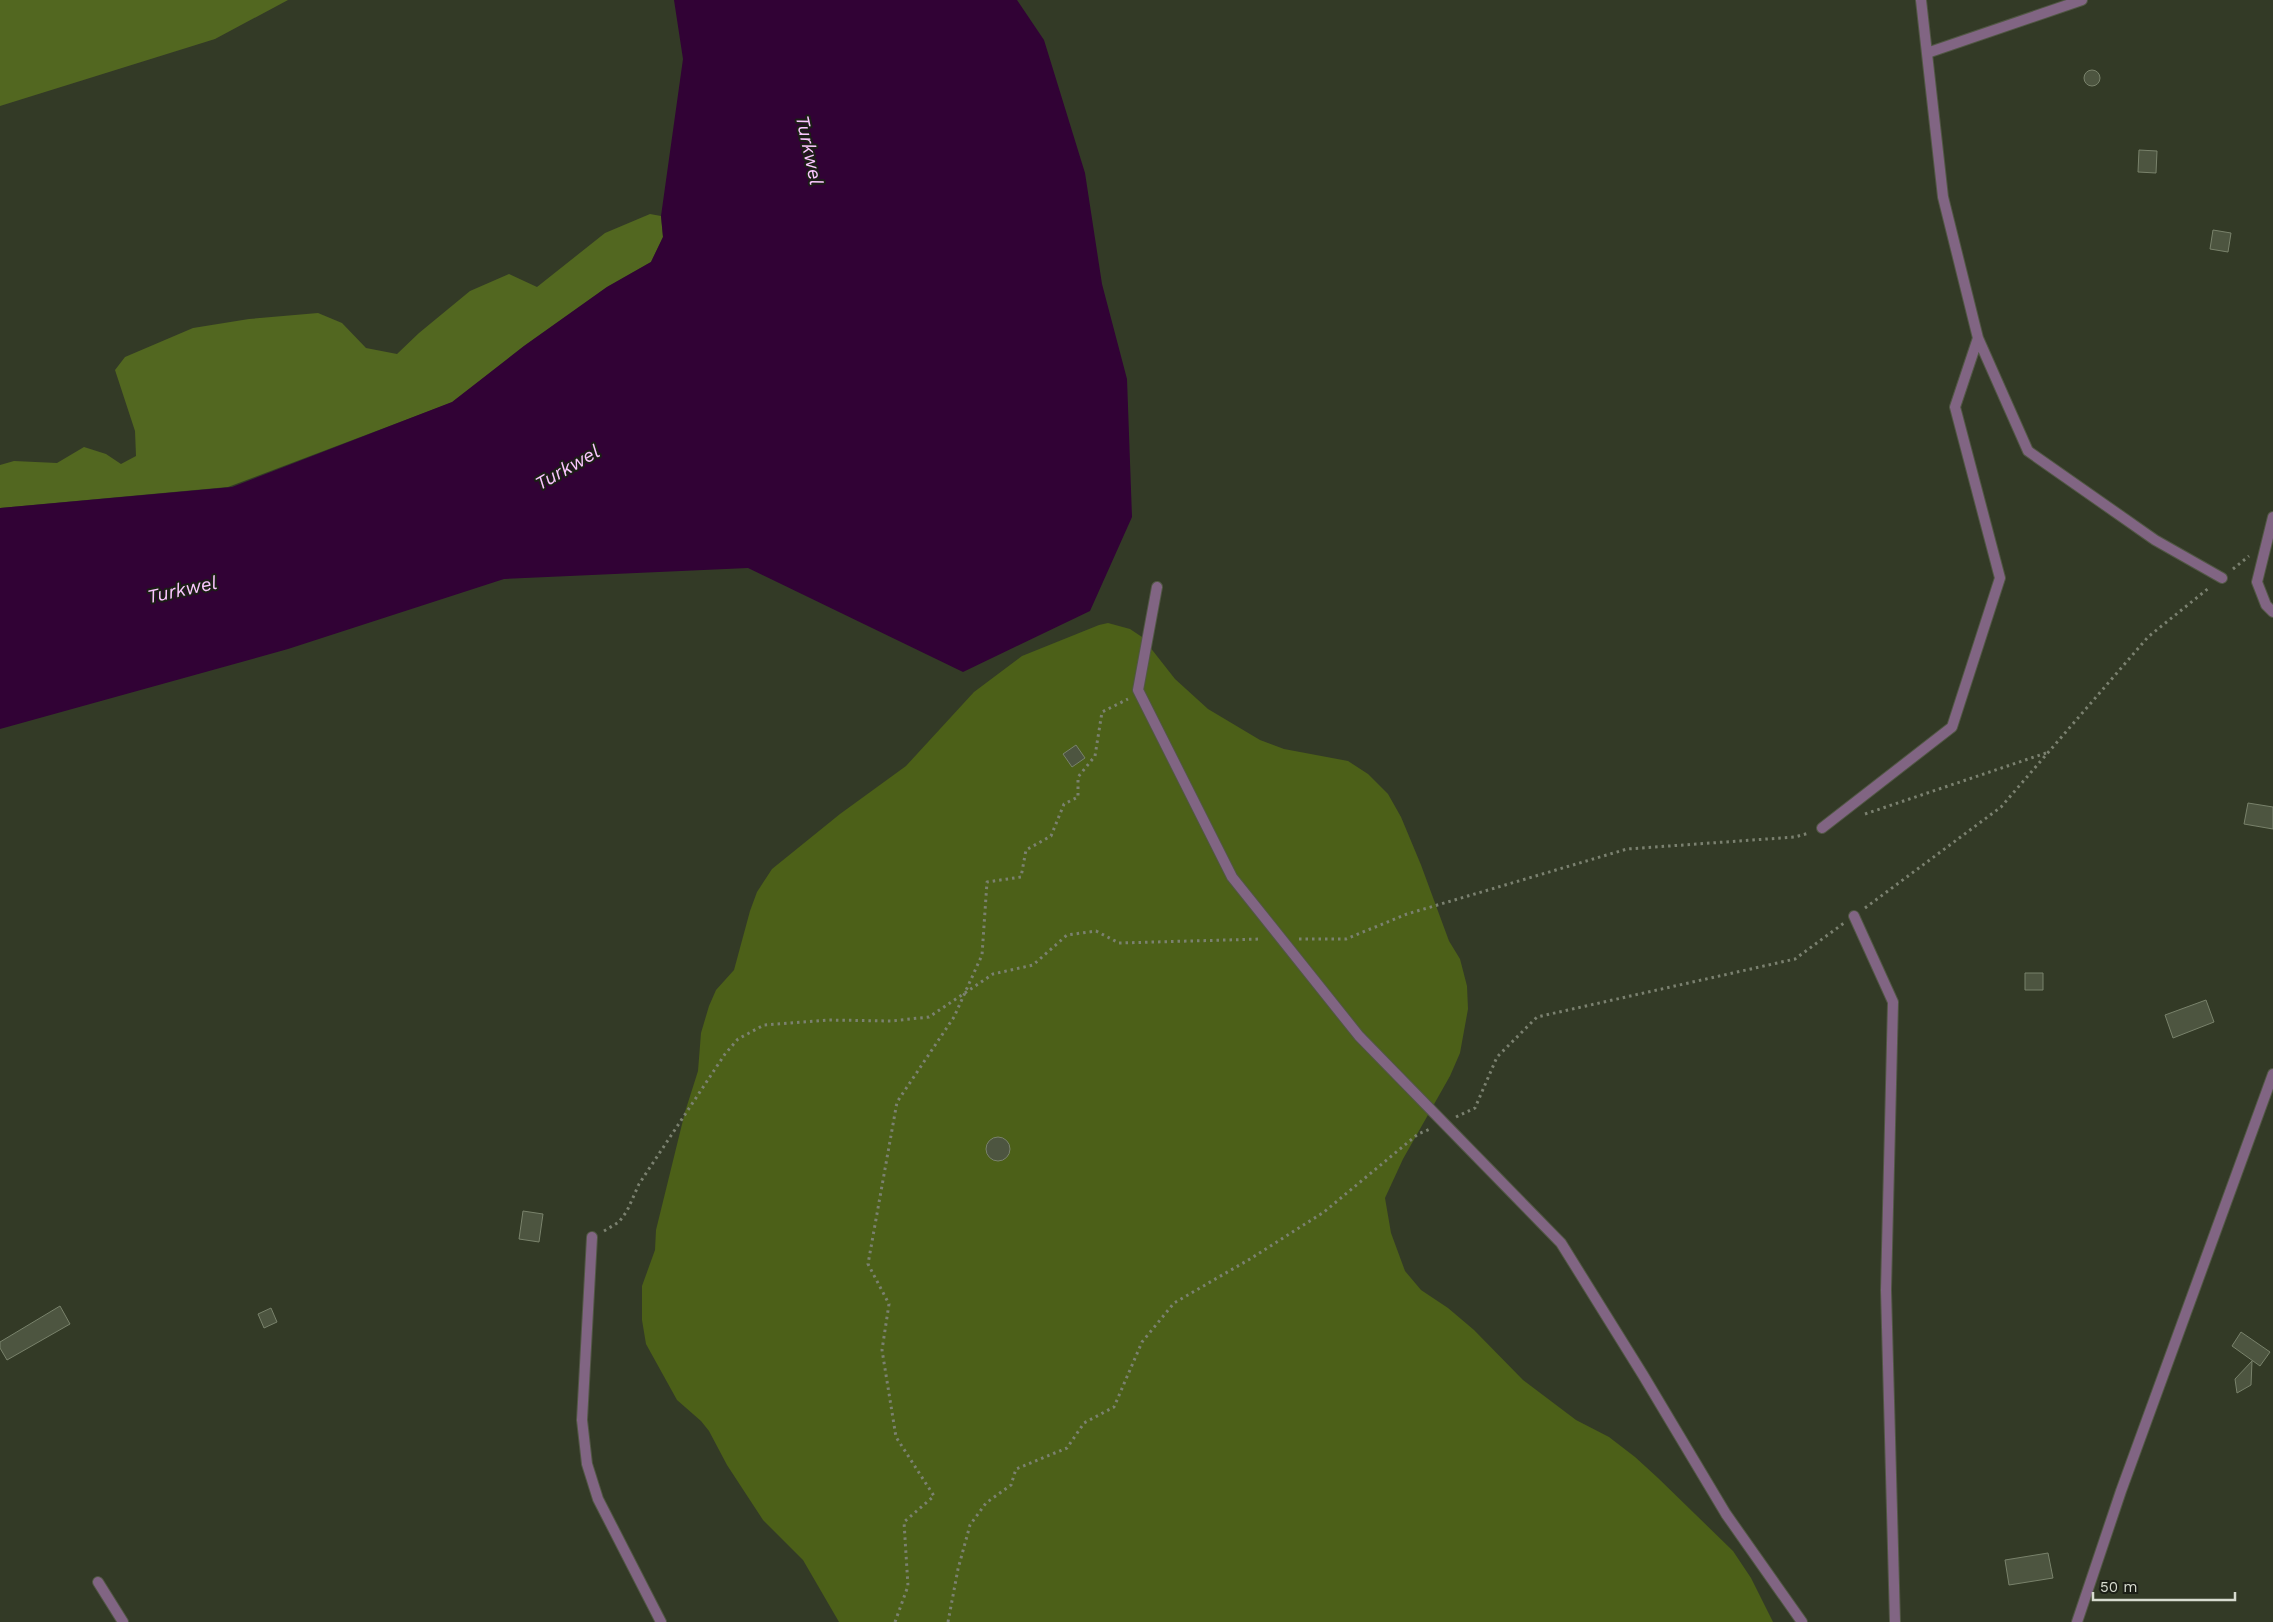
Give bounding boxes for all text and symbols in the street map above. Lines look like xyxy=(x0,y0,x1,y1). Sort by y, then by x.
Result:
water label: Turkwel xyxy=(791,113,828,187)
water label: Turkwel xyxy=(531,440,604,495)
water label: Turkwel xyxy=(145,571,219,608)
scale bar xyxy=(2093,1570,2236,1602)
text: 50 m xyxy=(2100,1578,2137,1596)

